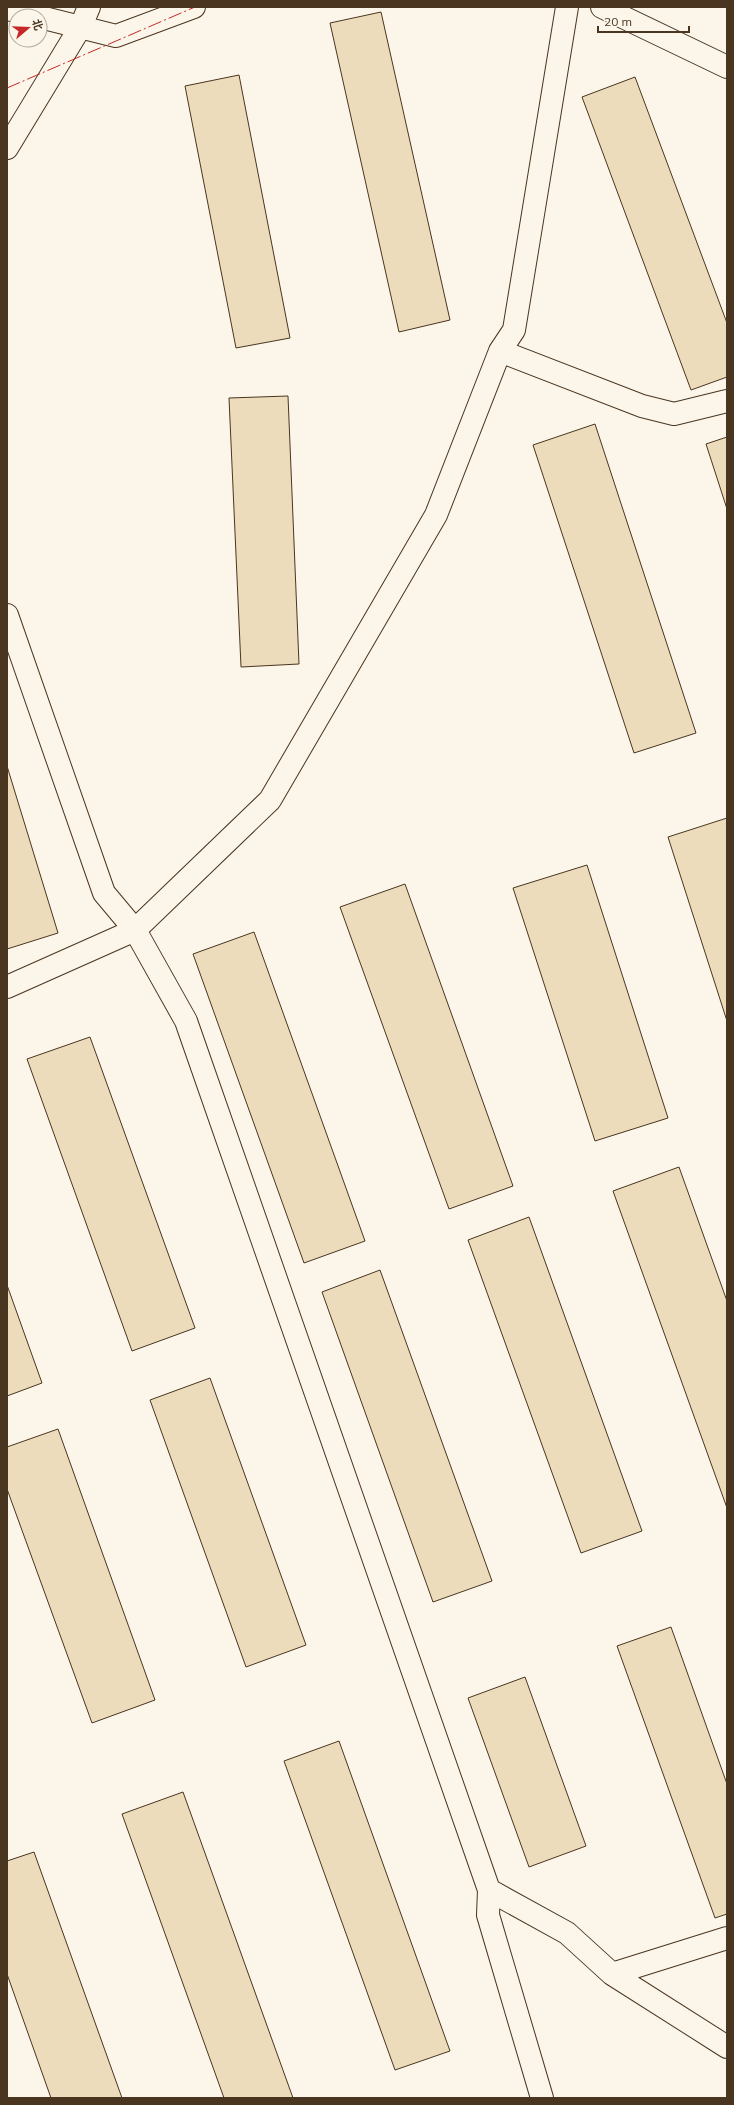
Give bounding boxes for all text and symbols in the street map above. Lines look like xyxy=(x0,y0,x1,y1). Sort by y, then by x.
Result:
north arrow xyxy=(8,8,48,48)
scale bar xyxy=(598,8,689,34)
text: 20 m xyxy=(604,14,632,29)
text: 北 xyxy=(29,17,46,32)

